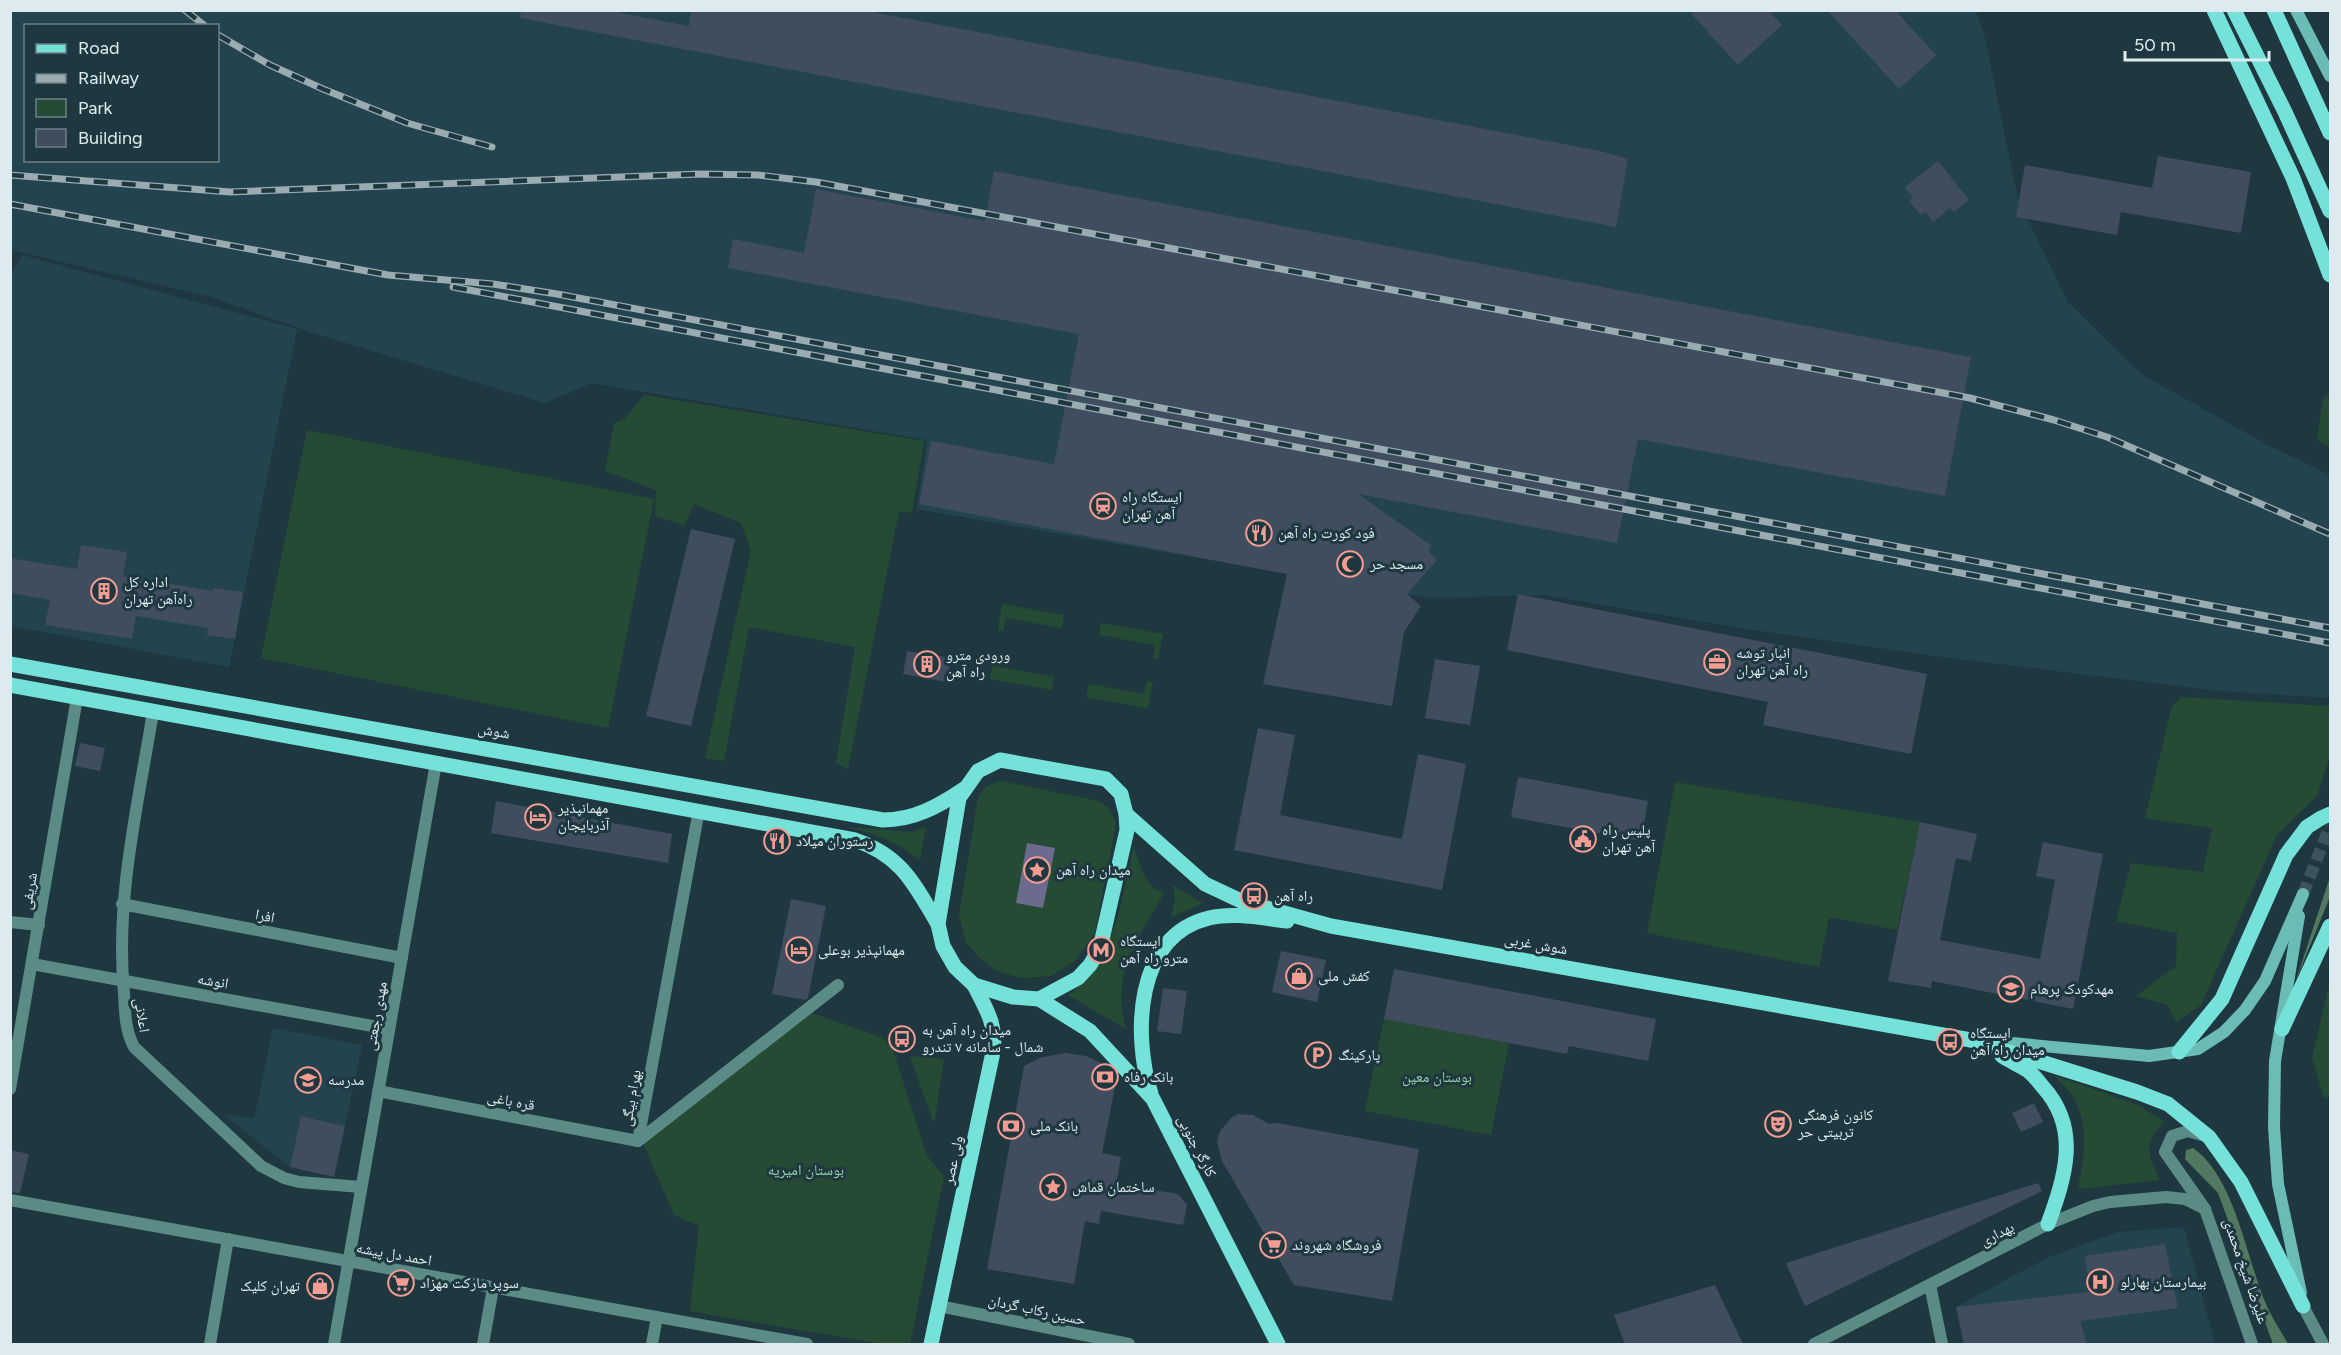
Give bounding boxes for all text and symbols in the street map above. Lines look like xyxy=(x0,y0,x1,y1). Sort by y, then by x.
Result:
legend xyxy=(24,24,219,162)
scale bar xyxy=(2125,24,2269,62)
text: 50 m xyxy=(2134,34,2176,56)
text: Road xyxy=(78,37,119,59)
text: Railway xyxy=(78,67,140,89)
text: Park xyxy=(78,97,113,119)
text: Building xyxy=(78,127,143,149)
place label: ایستگاه راه آهن تهران xyxy=(1122,488,1182,524)
station icon: ایستگاه راه آهن تهران xyxy=(1088,491,1118,521)
restaurant icon: فود کورت راه آهن xyxy=(1244,518,1274,548)
place label: فود کورت راه آهن xyxy=(1278,524,1375,543)
mosque icon: مسجد حر xyxy=(1335,549,1365,579)
place label: مسجد حر xyxy=(1369,555,1423,573)
place label: اداره کل راه‌آهن تهران xyxy=(124,573,193,609)
building icon: اداره کل راه‌آهن تهران xyxy=(89,576,119,606)
place label: انبار توشه راه آهن تهران xyxy=(1736,644,1808,680)
place label: ورودی مترو راه آهن xyxy=(946,646,1010,682)
office icon: انبار توشه راه آهن تهران xyxy=(1702,647,1732,677)
building icon: ورودی مترو راه آهن xyxy=(912,649,942,679)
street label: شوش xyxy=(476,719,511,744)
place label: مهمانپذیر آذربایجان xyxy=(557,799,610,835)
hotel icon: مهمانپذیر آذربایجان xyxy=(523,802,553,832)
place label: پلیس راه آهن تهران xyxy=(1602,821,1656,857)
public building icon: پلیس راه آهن تهران xyxy=(1568,824,1598,854)
restaurant icon: رستوران میلاد xyxy=(762,826,792,856)
place label: رستوران میلاد xyxy=(796,832,874,851)
place icon: میدان راه آهن xyxy=(1022,855,1052,885)
place label: میدان راه آهن xyxy=(1056,861,1131,880)
street label: شریفی xyxy=(17,871,42,911)
bus stop icon: راه آهن xyxy=(1239,881,1269,911)
place label: راه آهن xyxy=(1274,887,1313,906)
street label: افرا xyxy=(254,905,276,927)
street label: شوش غربی xyxy=(1503,930,1569,959)
place label: ایستگاه مترو راه آهن xyxy=(1120,932,1188,968)
hotel icon: مهمانپذیر بوعلی xyxy=(784,935,814,965)
metro station icon: ایستگاه مترو راه آهن xyxy=(1086,935,1116,965)
place label: مهمانپذیر بوعلی xyxy=(818,941,905,960)
shop icon: کفش ملی xyxy=(1284,961,1314,991)
place label: کفش ملی xyxy=(1318,967,1370,986)
street label: انوشه xyxy=(196,969,230,993)
school or university icon: مهدکودک پرهام xyxy=(1996,974,2026,1004)
street label: مهدی رجعتی xyxy=(361,980,392,1052)
place label: مهدکودک پرهام xyxy=(2030,980,2114,999)
street label: اعلانی xyxy=(129,996,154,1034)
place label: میدان راه آهن به شمال - سامانه ۷ تندرو xyxy=(922,1021,1043,1057)
bus stop icon: میدان راه آهن به شمال - سامانه ۷ تندرو xyxy=(887,1024,917,1054)
place label: ایستگاه میدان راه آهن xyxy=(1970,1024,2045,1060)
bus stop icon: ایستگاه میدان راه آهن xyxy=(1935,1027,1965,1057)
parking icon: پارکینگ xyxy=(1303,1040,1333,1070)
place label: پارکینگ xyxy=(1338,1046,1380,1064)
bank icon: بانک رفاه xyxy=(1090,1062,1120,1092)
school or university icon: مدرسه xyxy=(293,1065,323,1095)
street label: بهرام بیگی xyxy=(617,1068,646,1128)
place label: بانک رفاه xyxy=(1124,1068,1173,1086)
park label: بوستان معین xyxy=(1402,1068,1472,1087)
place label: مدرسه xyxy=(328,1071,365,1089)
street label: قره باغی xyxy=(486,1088,536,1115)
place label: کانون فرهنگی تربیتی حر xyxy=(1797,1106,1873,1142)
theatre icon: کانون فرهنگی تربیتی حر xyxy=(1763,1109,1793,1139)
bank icon: بانک ملی xyxy=(996,1111,1026,1141)
street label: کارگر جنوبی xyxy=(1173,1112,1220,1180)
place label: بانک ملی xyxy=(1030,1117,1078,1136)
street label: ولی عصر xyxy=(939,1134,968,1187)
park label: بوستان امیریه xyxy=(768,1161,844,1180)
place icon: ساختمان قماش xyxy=(1038,1172,1068,1202)
place label: ساختمان قماش xyxy=(1072,1178,1155,1197)
street label: علیرضا شیخ محمدی xyxy=(2219,1216,2273,1327)
street label: بهداری xyxy=(1977,1218,2017,1251)
supermarket icon: فروشگاه شهروند xyxy=(1258,1230,1288,1260)
place label: فروشگاه شهروند xyxy=(1292,1236,1382,1254)
street label: احمد دل پیشه xyxy=(355,1239,433,1270)
hospital icon: بیمارستان بهارلو xyxy=(2085,1267,2115,1297)
supermarket icon: سوپر مارکت مهزاد xyxy=(386,1268,416,1298)
shop icon: تهران کلیک xyxy=(305,1271,335,1301)
place label: بیمارستان بهارلو xyxy=(2120,1273,2207,1292)
place label: سوپر مارکت مهزاد xyxy=(420,1274,519,1292)
place label: تهران کلیک xyxy=(240,1277,301,1296)
street label: حسین رکاب‌ گردان xyxy=(986,1291,1088,1330)

